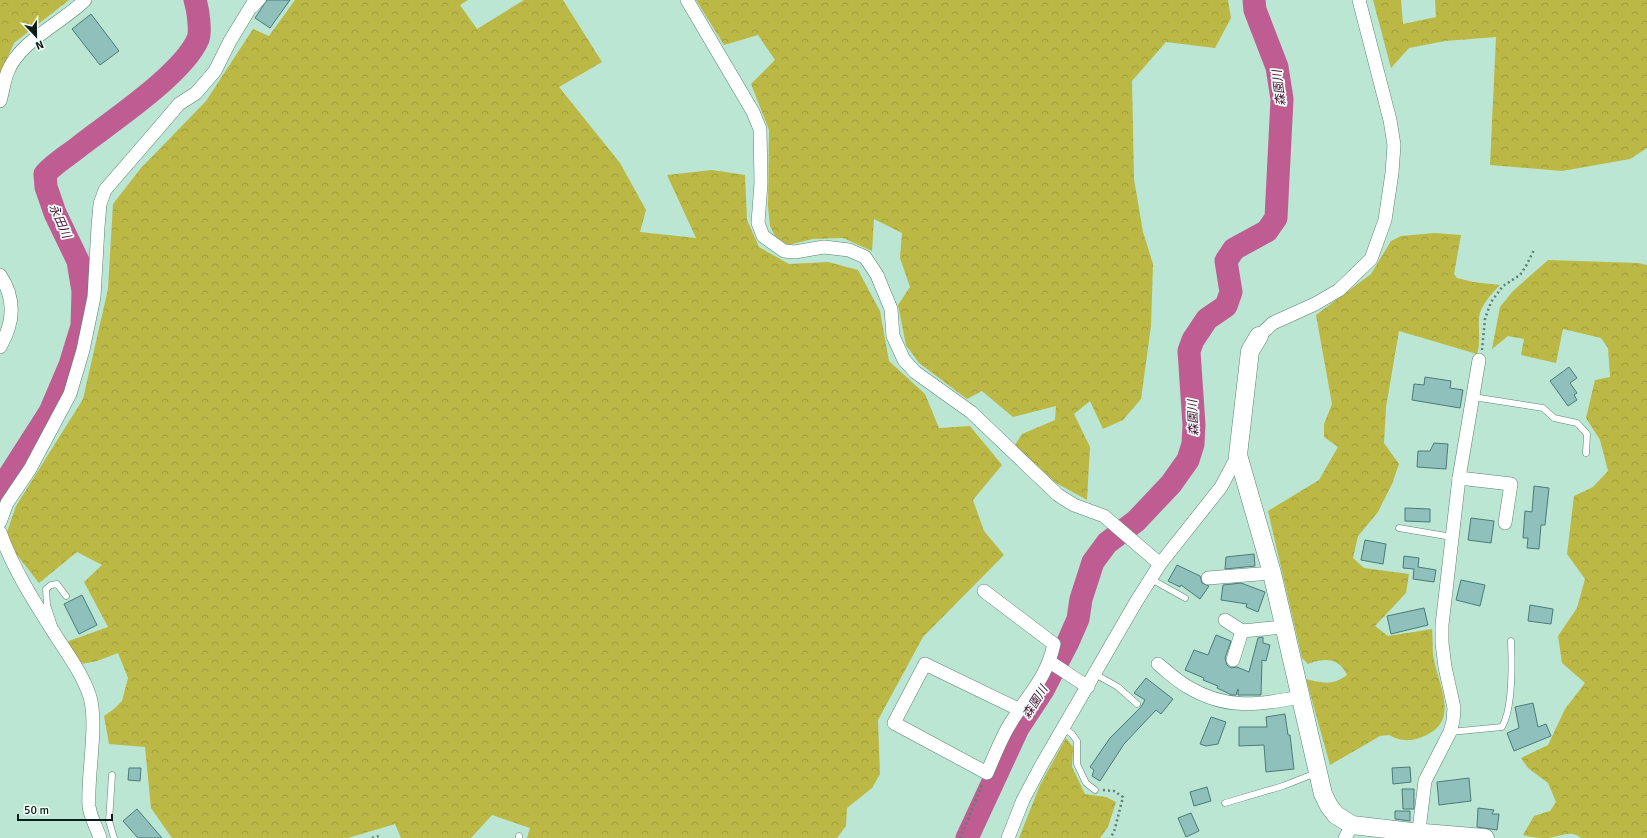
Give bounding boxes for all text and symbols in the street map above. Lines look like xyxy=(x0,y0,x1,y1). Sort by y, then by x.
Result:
north arrow xyxy=(16,16,56,56)
text: N xyxy=(34,37,46,52)
water label: 森園川 xyxy=(1270,67,1289,107)
water label: 永田川 xyxy=(45,202,75,243)
water label: 森園川 xyxy=(1185,398,1202,436)
water label: 森園川 xyxy=(1020,681,1052,722)
scale bar xyxy=(18,796,112,822)
text: 50 m xyxy=(24,803,49,818)

